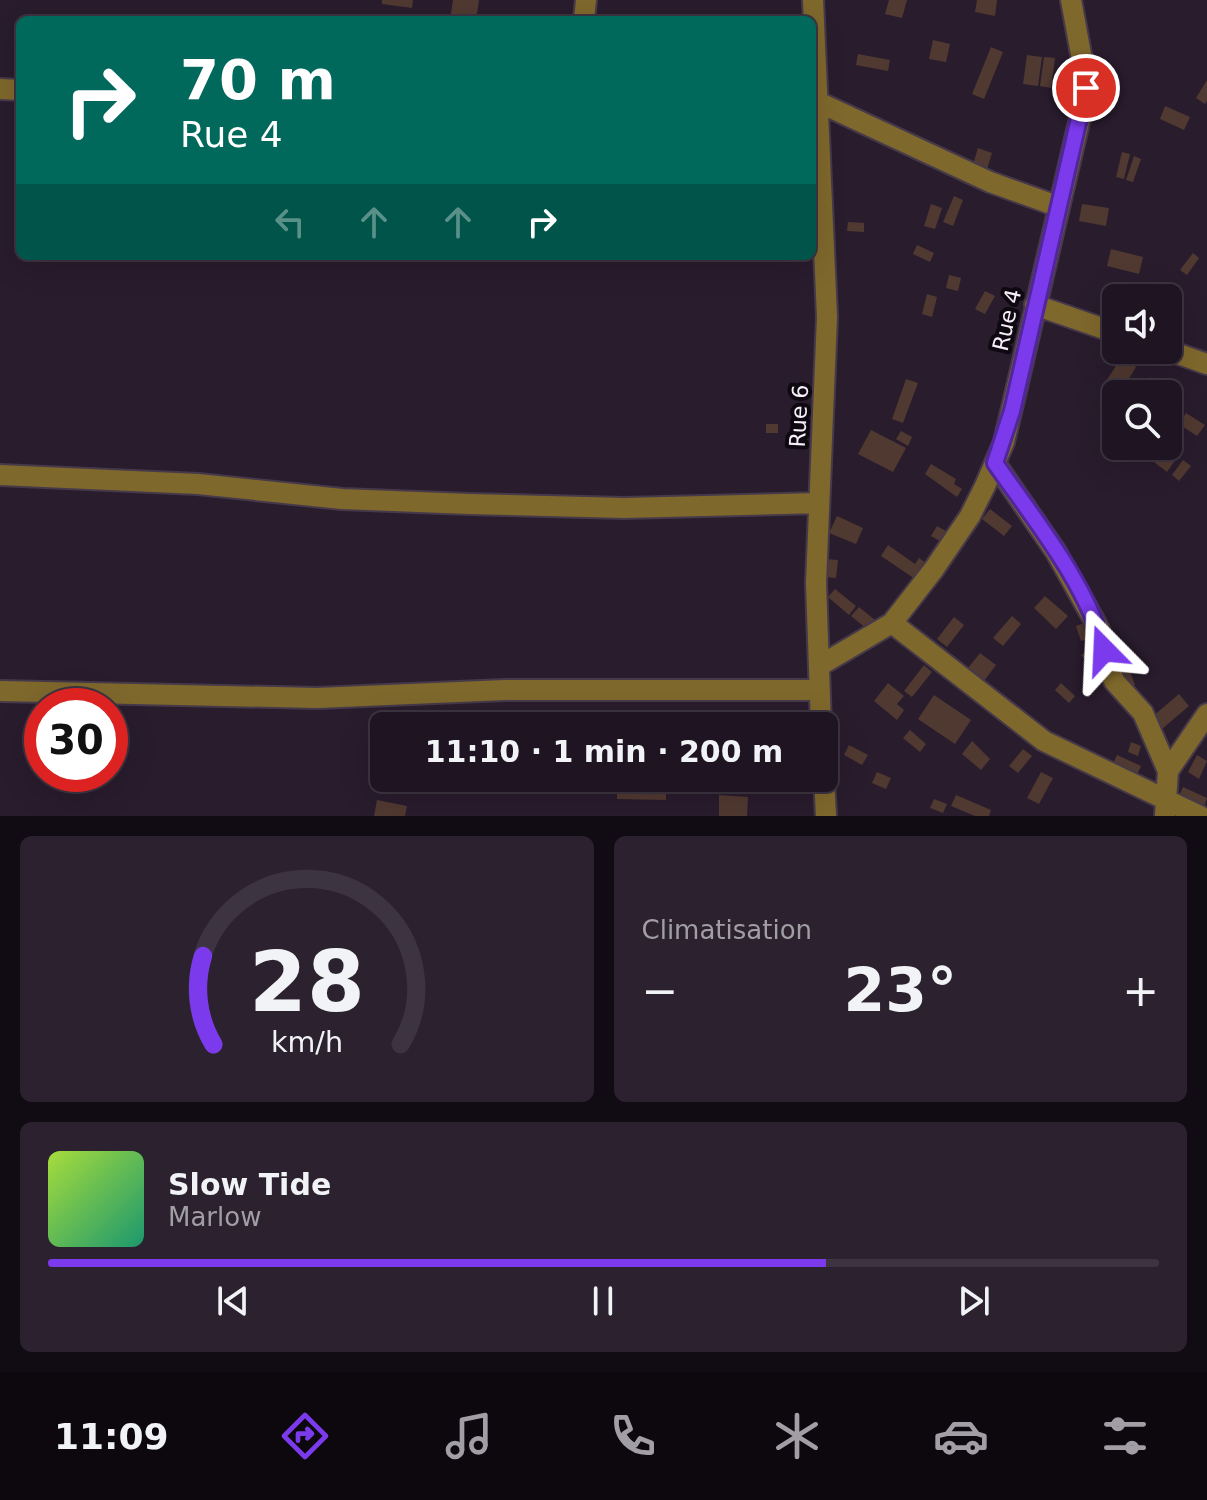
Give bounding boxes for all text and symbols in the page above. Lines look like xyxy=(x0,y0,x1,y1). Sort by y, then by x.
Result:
text: 70 m xyxy=(180,47,336,112)
icon: right xyxy=(48,48,152,152)
pin xyxy=(1052,54,1120,122)
icon: arrive xyxy=(1064,66,1108,110)
text: Rue 4 xyxy=(180,114,283,155)
icon: left xyxy=(268,200,312,244)
icon: ahead xyxy=(352,200,396,244)
icon: ahead xyxy=(436,200,480,244)
icon: right xyxy=(520,200,564,244)
map controls xyxy=(1102,284,1182,460)
button: sound xyxy=(1102,284,1182,364)
street label: Rue 4 xyxy=(988,287,1026,353)
button: search xyxy=(1102,380,1182,460)
street label: Rue 6 xyxy=(785,384,813,448)
position arrow xyxy=(1062,608,1146,692)
speed limit sign: 30 xyxy=(24,688,128,792)
text: 11:10 · 1 min · 200 m xyxy=(425,734,783,769)
text: Climatisation xyxy=(642,915,812,945)
text: 28 xyxy=(249,934,365,1031)
text: 23° xyxy=(844,955,957,1025)
text: − xyxy=(642,965,678,1016)
text: + xyxy=(1122,965,1159,1016)
text: km/h xyxy=(271,1025,343,1059)
text: Slow Tide xyxy=(168,1167,331,1202)
text: Marlow xyxy=(168,1202,261,1232)
icon: previous xyxy=(211,1279,255,1323)
icon: pause xyxy=(581,1279,625,1323)
icon: next xyxy=(952,1279,996,1323)
icon: directions xyxy=(277,1408,333,1464)
icon: music xyxy=(441,1408,497,1464)
icon: phone xyxy=(605,1408,661,1464)
icon: climate xyxy=(769,1408,825,1464)
icon: car xyxy=(933,1408,989,1464)
icon: filters xyxy=(1097,1408,1153,1464)
text: 11:09 xyxy=(54,1416,169,1457)

